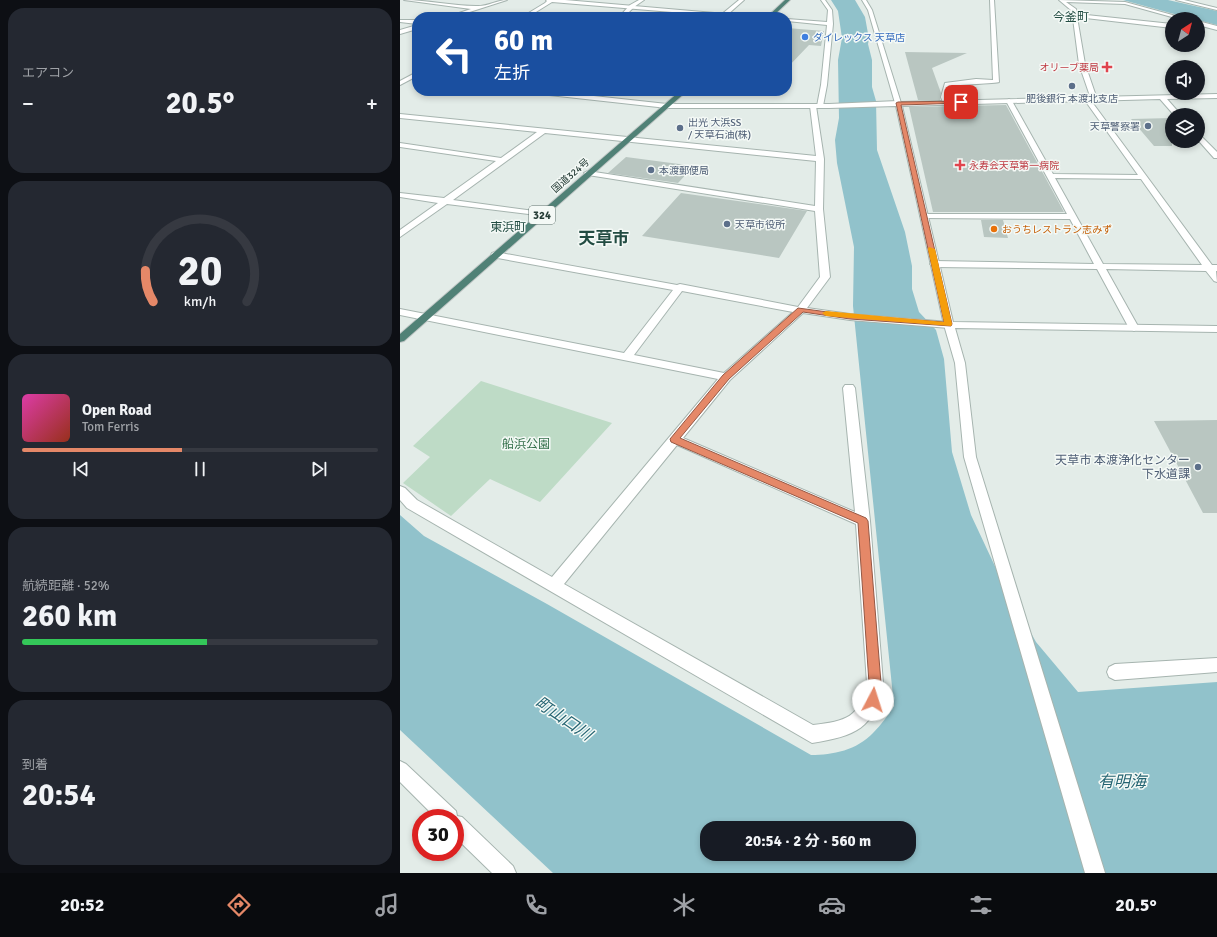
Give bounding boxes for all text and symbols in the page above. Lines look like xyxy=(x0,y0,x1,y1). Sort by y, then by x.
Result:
district label: 今釜町 xyxy=(1053,10,1089,25)
north arrow xyxy=(1165,12,1205,52)
map controls xyxy=(1165,12,1205,148)
text: 60 m xyxy=(494,24,553,58)
icon: left xyxy=(428,28,480,80)
marker: ダイレックス 天草店 xyxy=(800,32,810,42)
place label: ダイレックス 天草店 xyxy=(813,32,905,44)
button: sound xyxy=(1165,60,1205,100)
text: 左折 xyxy=(494,62,530,84)
place label: オリーブ薬局 xyxy=(1040,62,1099,74)
marker: オリーブ薬局 xyxy=(1102,62,1112,72)
text: エアコン xyxy=(22,65,74,81)
marker: 肥後銀行 本渡北支店 xyxy=(1067,81,1077,91)
text: 20.5° xyxy=(165,85,235,122)
pin xyxy=(944,85,978,119)
text: − xyxy=(22,90,34,117)
text: + xyxy=(366,90,378,117)
icon: arrive xyxy=(950,91,972,113)
place label: 肥後銀行 本渡北支店 xyxy=(1026,93,1118,105)
button: layers xyxy=(1165,108,1205,148)
place label: 出光 大浜SS / 天草石油(株) xyxy=(688,117,751,141)
place label: 天草警察署 xyxy=(1090,121,1140,133)
marker: 天草警察署 xyxy=(1143,121,1153,131)
marker: 出光 大浜SS / 天草石油(株) xyxy=(675,123,685,133)
street label: 国道324号 xyxy=(549,156,592,195)
marker: 永寿会天草第一病院 xyxy=(954,159,966,171)
place label: 永寿会天草第一病院 xyxy=(969,160,1059,172)
marker: 本渡郵便局 xyxy=(646,165,656,175)
place label: 本渡郵便局 xyxy=(659,165,709,177)
road number: 324 xyxy=(529,206,555,224)
marker: 天草市役所 xyxy=(722,219,732,229)
place label: 天草市役所 xyxy=(735,219,785,231)
district label: 東浜町 xyxy=(490,220,526,235)
marker: おうちレストラン志みず xyxy=(989,224,999,234)
place label: おうちレストラン志みず xyxy=(1002,224,1112,236)
district label: 天草市 xyxy=(579,228,630,249)
text: 20 xyxy=(178,245,222,296)
text: km/h xyxy=(184,292,216,309)
text: Open Road xyxy=(82,401,152,419)
text: Tom Ferris xyxy=(82,419,139,435)
park label: 船浜公園 xyxy=(502,437,550,452)
place label: 天草市 本渡浄化センター 下水道課 xyxy=(1055,453,1190,482)
icon: previous xyxy=(70,458,92,480)
icon: pause xyxy=(189,458,211,480)
icon: next xyxy=(308,458,330,480)
marker: 天草市 本渡浄化センター 下水道課 xyxy=(1193,462,1203,472)
text: 航続距離 · 52% xyxy=(22,578,110,594)
text: 260 km xyxy=(22,598,117,635)
position arrow xyxy=(852,679,894,721)
water label: 町山口川 xyxy=(531,693,597,746)
text: 到着 xyxy=(22,757,48,773)
water label: 有明海 xyxy=(1098,772,1149,792)
text: 20:54 xyxy=(22,777,96,814)
speed limit sign: 30 xyxy=(412,809,464,861)
text: 20:54 · 2 分 · 560 m xyxy=(745,832,871,850)
icon: directions xyxy=(225,891,253,919)
icon: music xyxy=(373,891,401,919)
icon: phone xyxy=(522,891,550,919)
icon: climate xyxy=(670,891,698,919)
icon: car xyxy=(818,891,846,919)
icon: filters xyxy=(967,891,995,919)
text: 20:52 xyxy=(60,894,104,916)
text: 20.5° xyxy=(1115,894,1157,916)

